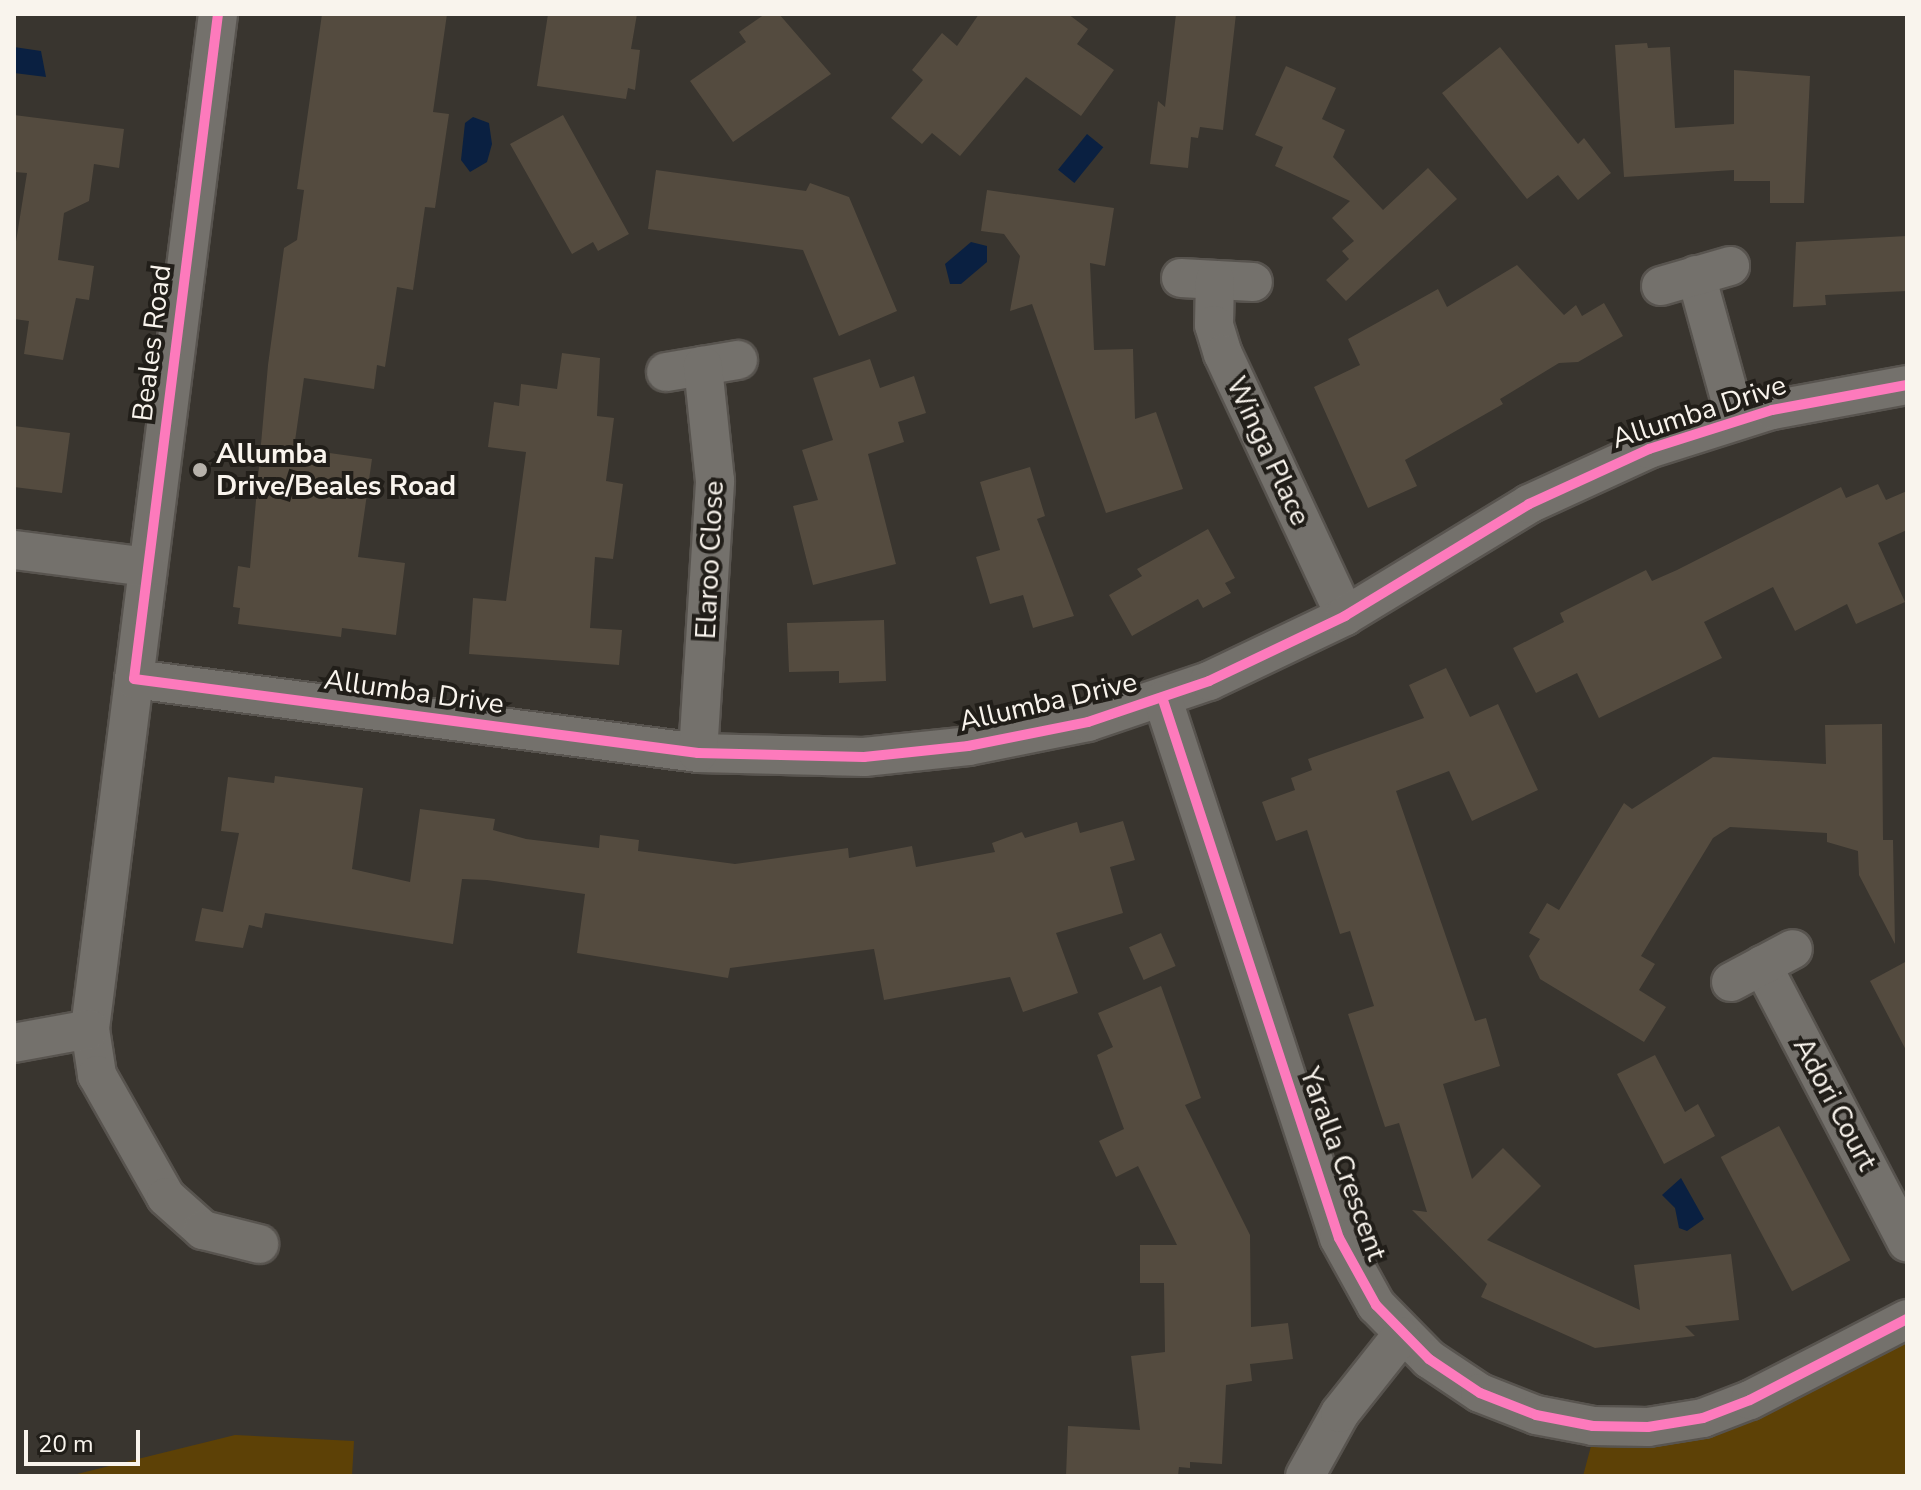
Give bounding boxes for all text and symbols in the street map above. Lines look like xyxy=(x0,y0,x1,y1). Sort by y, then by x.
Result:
street label: Beales Road xyxy=(126,263,178,423)
street label: Allumba Drive xyxy=(1608,368,1790,456)
street label: Winga Place xyxy=(1219,371,1317,531)
place label: Allumba Drive/Beales Road xyxy=(216,437,456,503)
marker: Allumba Drive/Beales Road xyxy=(191,461,209,479)
street label: Elaroo Close xyxy=(689,480,731,640)
street label: Allumba Drive xyxy=(322,663,506,721)
street label: Allumba Drive xyxy=(956,665,1140,739)
street label: Adori Court xyxy=(1786,1032,1884,1176)
street label: Yaralla Crescent xyxy=(1292,1063,1394,1265)
scale bar xyxy=(28,1414,144,1464)
text: 20 m xyxy=(38,1428,94,1460)

